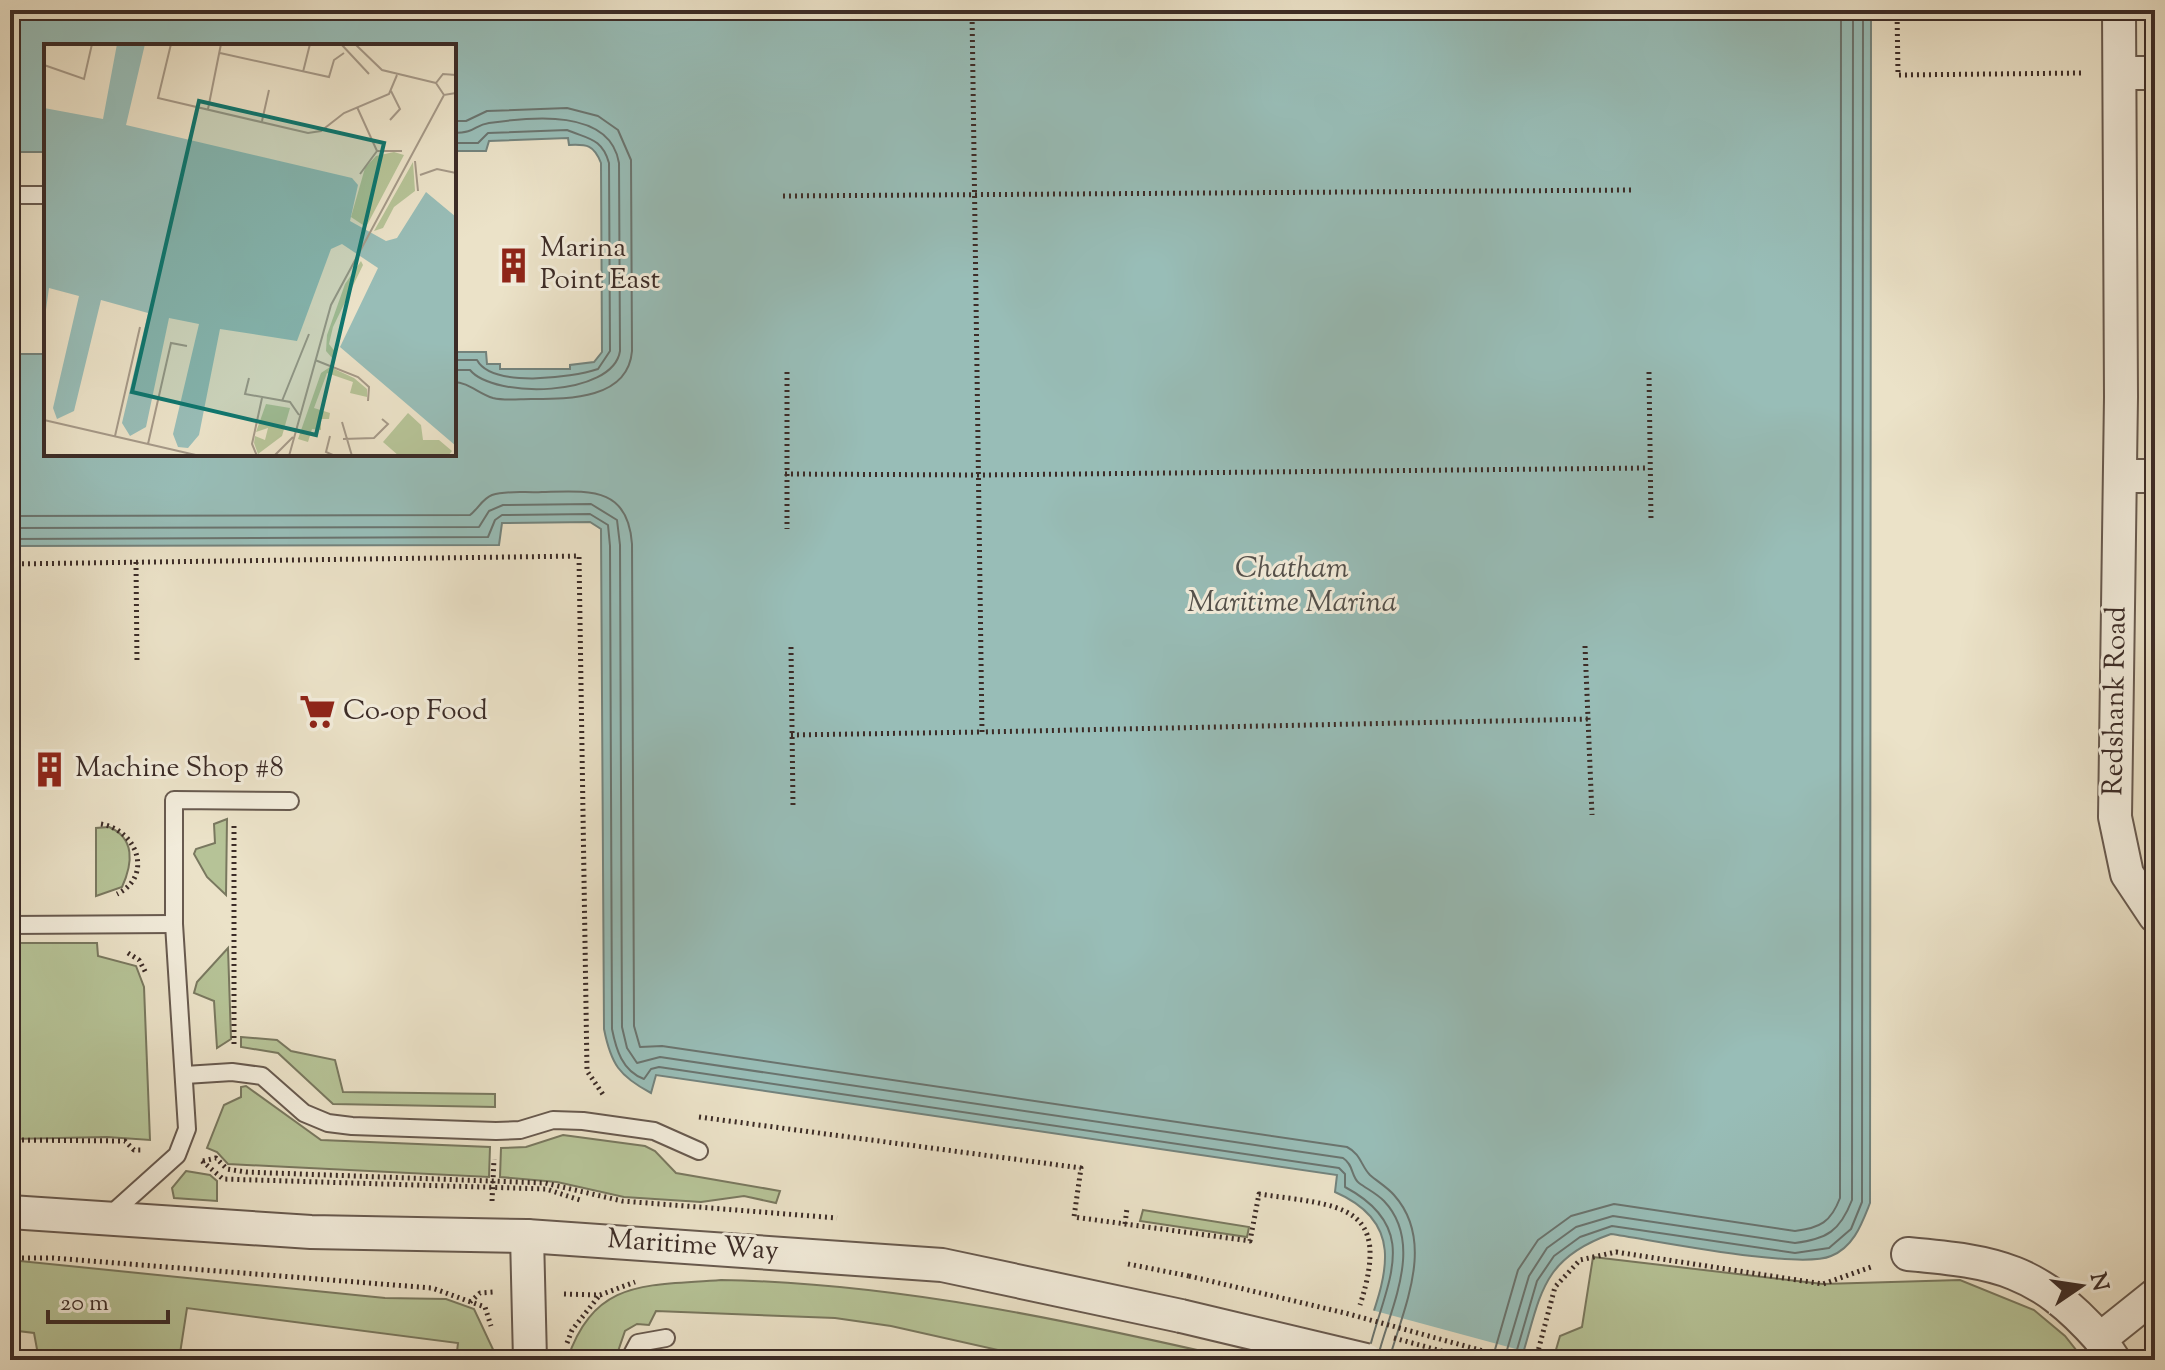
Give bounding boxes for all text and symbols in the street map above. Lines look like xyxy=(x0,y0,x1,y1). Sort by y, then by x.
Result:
inset map xyxy=(44,44,456,456)
place label: Marina Point East xyxy=(540,229,660,301)
building icon: Marina Point East xyxy=(495,246,533,284)
water label: Chatham Maritime Marina xyxy=(1187,548,1397,625)
street label: Redshank Road xyxy=(2094,606,2138,796)
place label: Co-op Food xyxy=(343,692,488,732)
supermarket icon: Co-op Food xyxy=(298,693,336,731)
place label: Machine Shop #8 xyxy=(75,749,284,789)
building icon: Machine Shop #8 xyxy=(30,750,68,788)
street label: Maritime Way xyxy=(606,1220,780,1272)
north arrow xyxy=(2041,1246,2121,1326)
text: N xyxy=(2080,1270,2115,1295)
scale bar xyxy=(48,1274,168,1324)
text: 20 m xyxy=(60,1287,109,1321)

